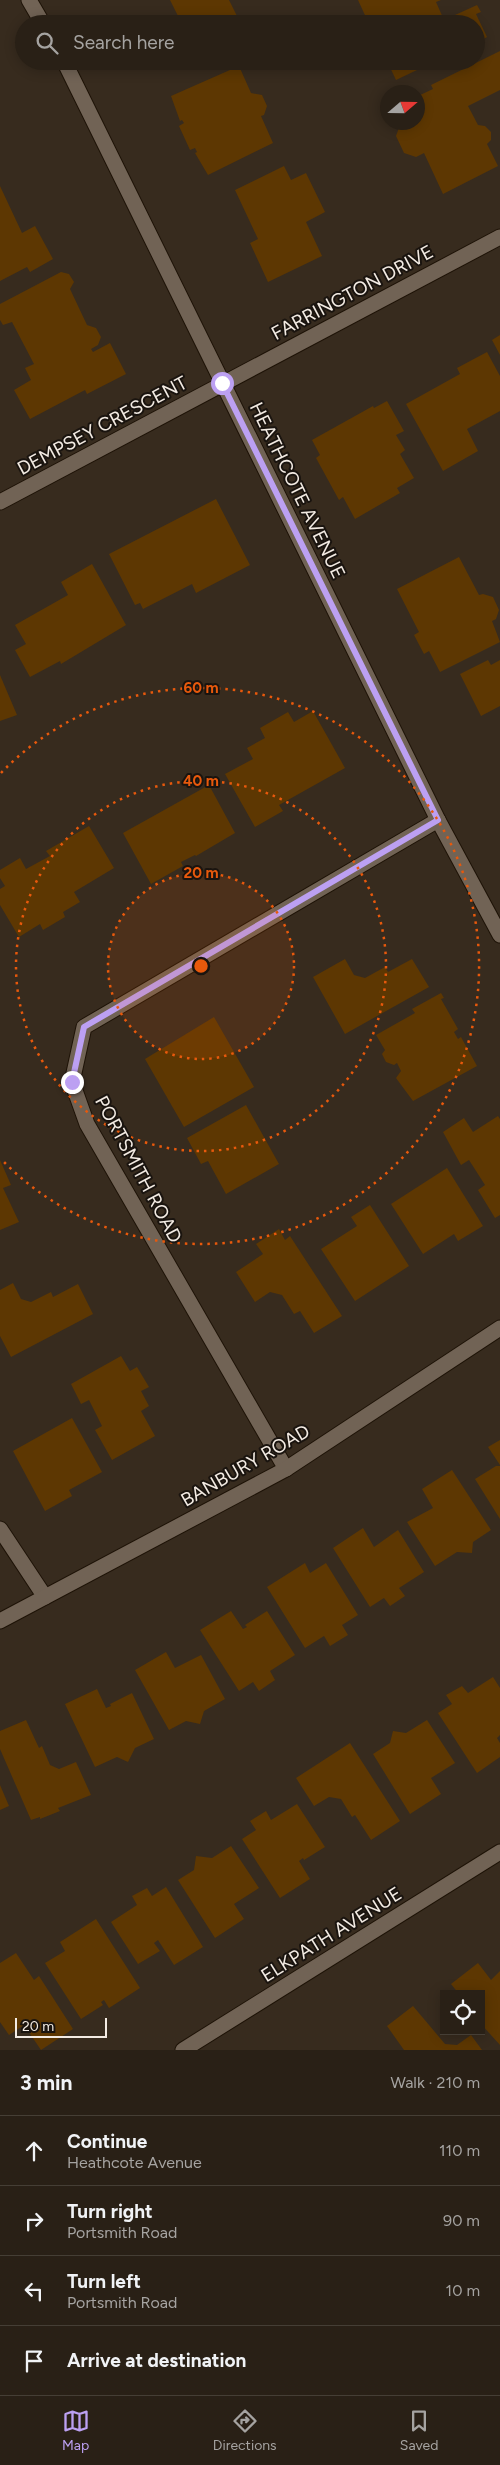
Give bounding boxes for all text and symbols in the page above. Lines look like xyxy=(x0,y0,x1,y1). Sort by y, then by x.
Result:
search box xyxy=(15,15,485,70)
icon: search xyxy=(33,29,61,57)
text: Search here xyxy=(73,31,175,54)
north arrow xyxy=(380,85,425,130)
street label: FARRINGTON DRIVE xyxy=(267,240,437,345)
street label: DEMPSEY CRESCENT xyxy=(13,371,192,480)
route start xyxy=(211,372,234,395)
street label: HEATHCOTE AVENUE xyxy=(245,398,350,582)
text: 60 m xyxy=(183,679,219,697)
text: 40 m xyxy=(183,772,219,790)
text: 20 m xyxy=(183,864,219,882)
centre of rings xyxy=(192,957,210,975)
route end xyxy=(61,1071,84,1094)
street label: PORTSMITH ROAD xyxy=(90,1092,187,1247)
street label: BANBURY ROAD xyxy=(177,1419,314,1512)
street label: ELKPATH AVENUE xyxy=(257,1882,406,1987)
map controls xyxy=(440,1990,485,2035)
button: locate xyxy=(440,1990,485,2035)
scale bar xyxy=(15,2015,108,2038)
text: 20 m xyxy=(22,2018,54,2035)
text: 3 min xyxy=(20,2070,72,2095)
text: Walk · 210 m xyxy=(391,2073,480,2092)
text: Continue xyxy=(67,2130,147,2153)
icon: ahead xyxy=(20,2137,48,2165)
text: 110 m xyxy=(439,2141,480,2160)
text: Heathcote Avenue xyxy=(67,2153,202,2172)
text: Turn right xyxy=(67,2200,153,2223)
icon: right xyxy=(20,2207,48,2235)
text: 90 m xyxy=(443,2211,480,2230)
text: Portsmith Road xyxy=(67,2223,177,2242)
text: Turn left xyxy=(67,2270,141,2293)
icon: left xyxy=(20,2277,48,2305)
text: 10 m xyxy=(446,2281,480,2300)
text: Portsmith Road xyxy=(67,2293,177,2312)
icon: arrive xyxy=(20,2347,48,2375)
text: Arrive at destination xyxy=(67,2349,246,2372)
tab: Map xyxy=(62,2407,90,2454)
tab: Directions xyxy=(213,2407,277,2454)
tab: Saved xyxy=(400,2407,438,2454)

